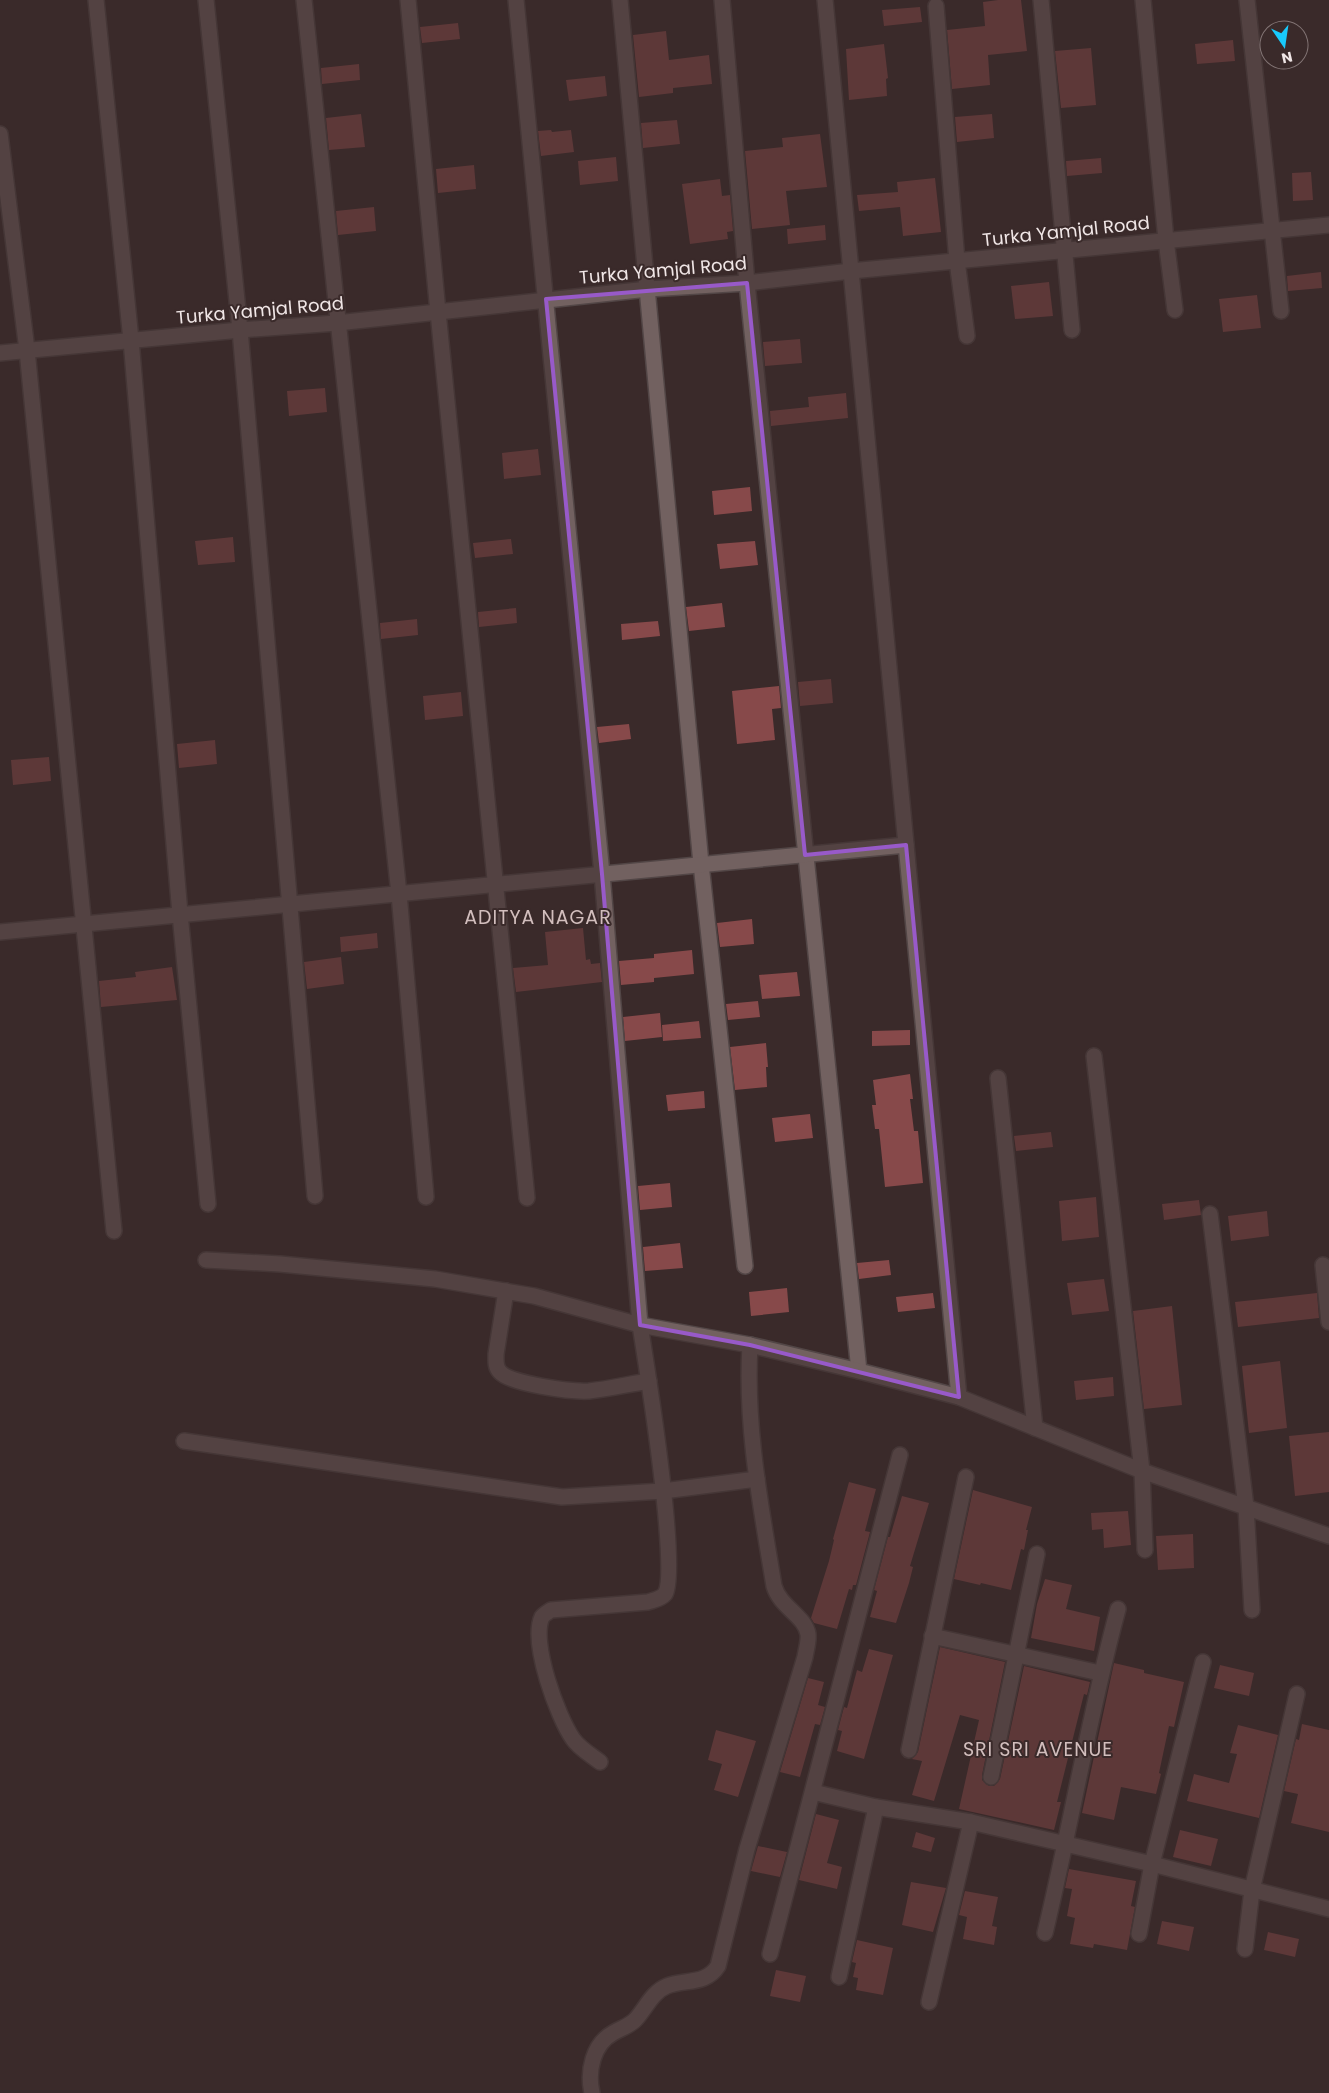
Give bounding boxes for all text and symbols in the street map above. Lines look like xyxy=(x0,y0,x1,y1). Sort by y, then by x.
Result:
north arrow xyxy=(1259,20,1309,70)
text: N xyxy=(1280,47,1294,69)
street label: Turka Yamjal Road xyxy=(981,210,1151,252)
street label: Turka Yamjal Road xyxy=(578,250,748,290)
street label: Turka Yamjal Road xyxy=(175,290,345,330)
district label: ADITYA NAGAR xyxy=(464,904,612,931)
district label: SRI SRI AVENUE xyxy=(963,1736,1113,1763)

